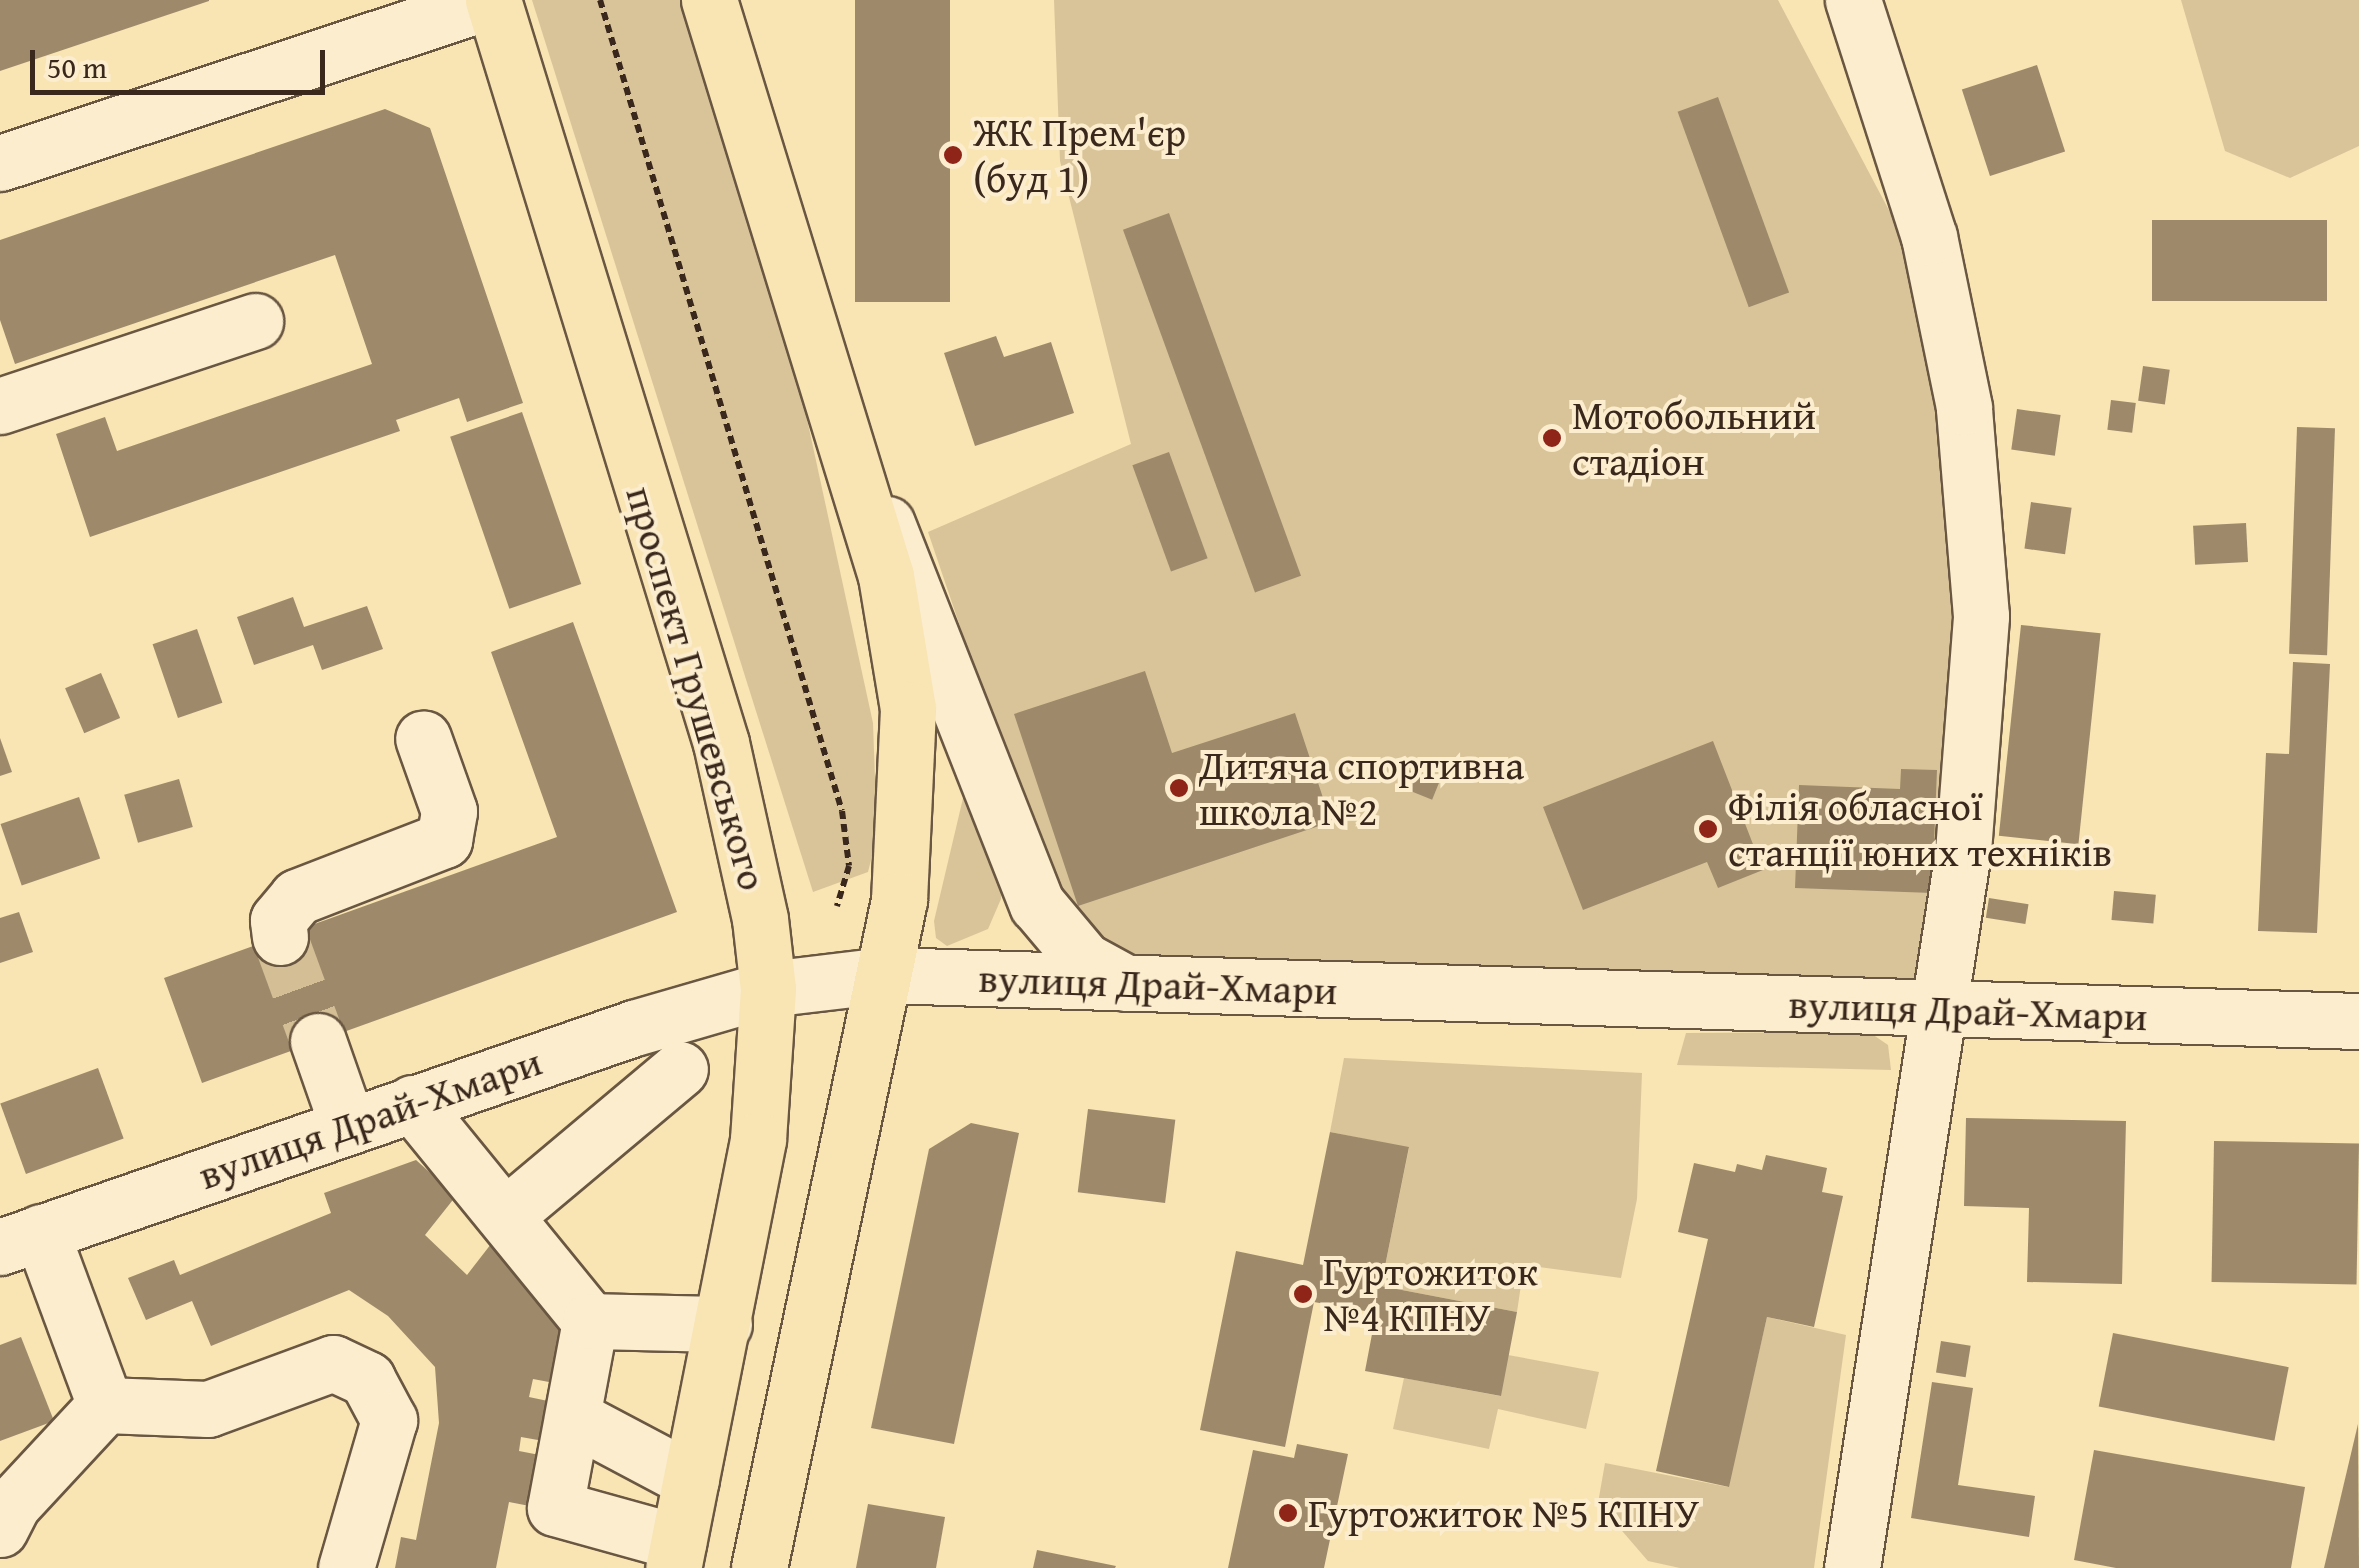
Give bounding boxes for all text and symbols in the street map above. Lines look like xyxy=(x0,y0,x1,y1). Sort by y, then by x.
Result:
scale bar xyxy=(35,30,330,92)
text: 50 m xyxy=(47,45,107,89)
place label: ЖК Прем'єр (буд 1) xyxy=(973,108,1186,202)
marker: ЖК Прем'єр (буд 1) xyxy=(942,144,964,166)
place label: Мотобольний стадіон xyxy=(1572,391,1816,485)
marker: Мотобольний стадіон xyxy=(1541,427,1563,449)
street label: проспект Грушевського xyxy=(616,481,778,895)
place label: Дитяча спортивна школа №2 xyxy=(1199,741,1524,835)
marker: Дитяча спортивна школа №2 xyxy=(1168,777,1190,799)
place label: Філія обласної станції юних техніків xyxy=(1728,782,2112,876)
marker: Філія обласної станції юних техніків xyxy=(1697,818,1719,840)
street label: вулиця Драй-Хмари xyxy=(978,954,1338,1014)
street label: вулиця Драй-Хмари xyxy=(1788,980,2148,1040)
street label: вулиця Драй-Хмари xyxy=(192,1037,548,1199)
place label: Гуртожиток №4 КПНУ xyxy=(1323,1247,1538,1341)
marker: Гуртожиток №4 КПНУ xyxy=(1292,1283,1314,1305)
place label: Гуртожиток №5 КПНУ xyxy=(1308,1489,1699,1537)
marker: Гуртожиток №5 КПНУ xyxy=(1277,1502,1299,1524)

